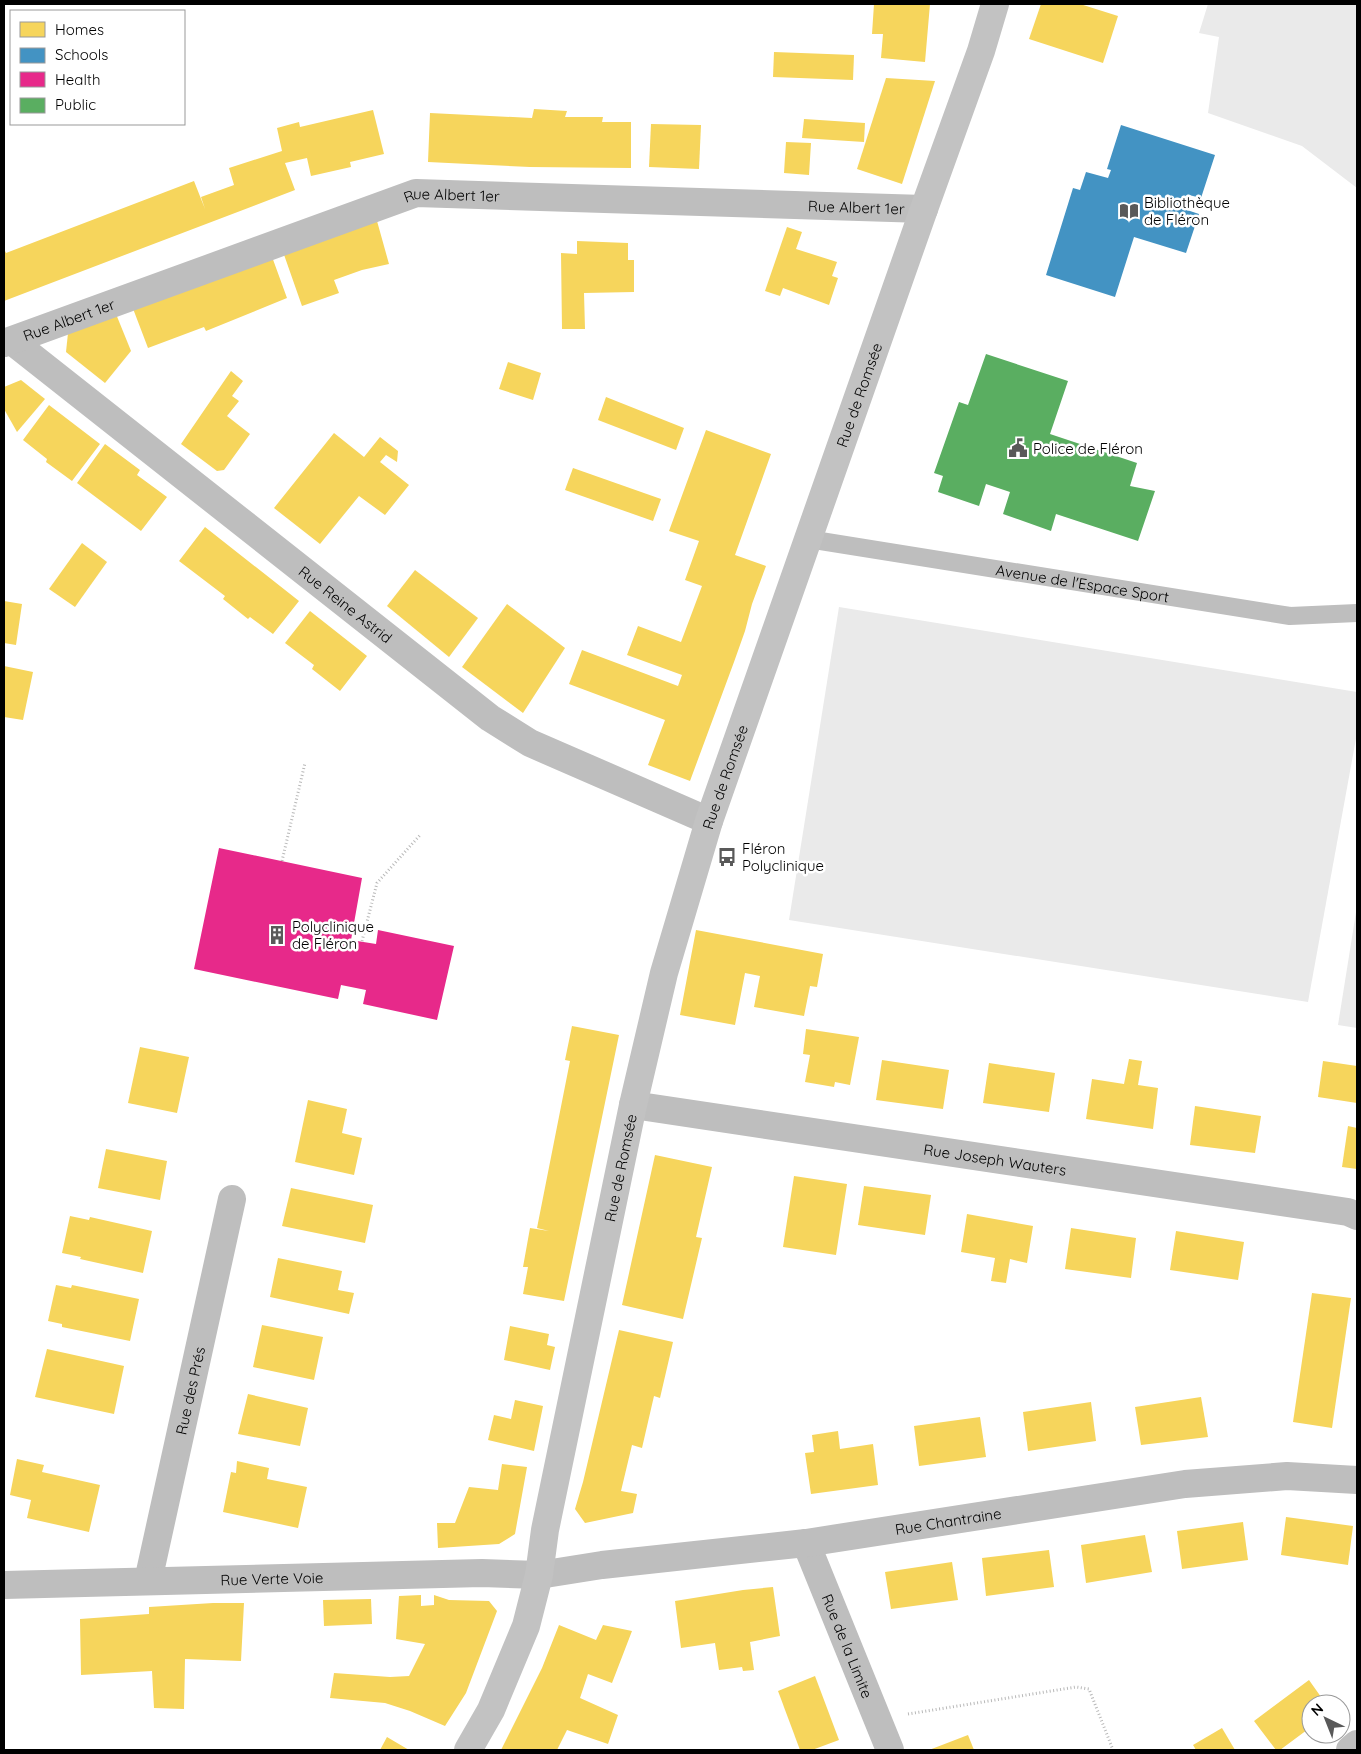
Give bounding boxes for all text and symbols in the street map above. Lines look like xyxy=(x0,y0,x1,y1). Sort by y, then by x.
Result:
legend xyxy=(10,10,185,125)
text: Homes xyxy=(55,20,104,39)
text: Schools xyxy=(55,45,108,64)
text: Health xyxy=(55,70,100,89)
text: Public xyxy=(55,95,96,114)
street label: Rue Albert 1er xyxy=(401,183,500,206)
place label: Bibliothèque de Fléron xyxy=(1144,193,1230,229)
street label: Rue Albert 1er xyxy=(808,196,905,218)
library icon: Bibliothèque de Fléron xyxy=(1118,200,1140,222)
street label: Rue Albert 1er xyxy=(20,294,118,345)
street label: Rue de Romsée xyxy=(832,340,886,450)
public building icon: Police de Fléron xyxy=(1007,437,1029,459)
place label: Police de Fléron xyxy=(1033,439,1143,458)
street label: Avenue de l'Espace Sport xyxy=(995,560,1170,606)
street label: Rue Reine Astrid xyxy=(295,561,396,647)
street label: Rue de Romsée xyxy=(698,722,752,831)
place label: Fléron Polyclinique xyxy=(742,839,824,875)
bus stop icon: Fléron Polyclinique xyxy=(716,846,738,868)
place label: Polyclinique de Fléron xyxy=(292,917,374,953)
building icon: Polyclinique de Fléron xyxy=(266,924,288,946)
street label: Rue de Romsée xyxy=(600,1112,640,1223)
street label: Rue Joseph Wauters xyxy=(922,1139,1068,1179)
street label: Rue des Prés xyxy=(171,1345,209,1436)
street label: Rue Chantraine xyxy=(894,1503,1003,1539)
street label: Rue Verte Voie xyxy=(220,1567,324,1589)
street label: Rue de la Limite xyxy=(818,1591,877,1701)
north arrow xyxy=(1301,1694,1351,1744)
text: N xyxy=(1307,1699,1327,1720)

